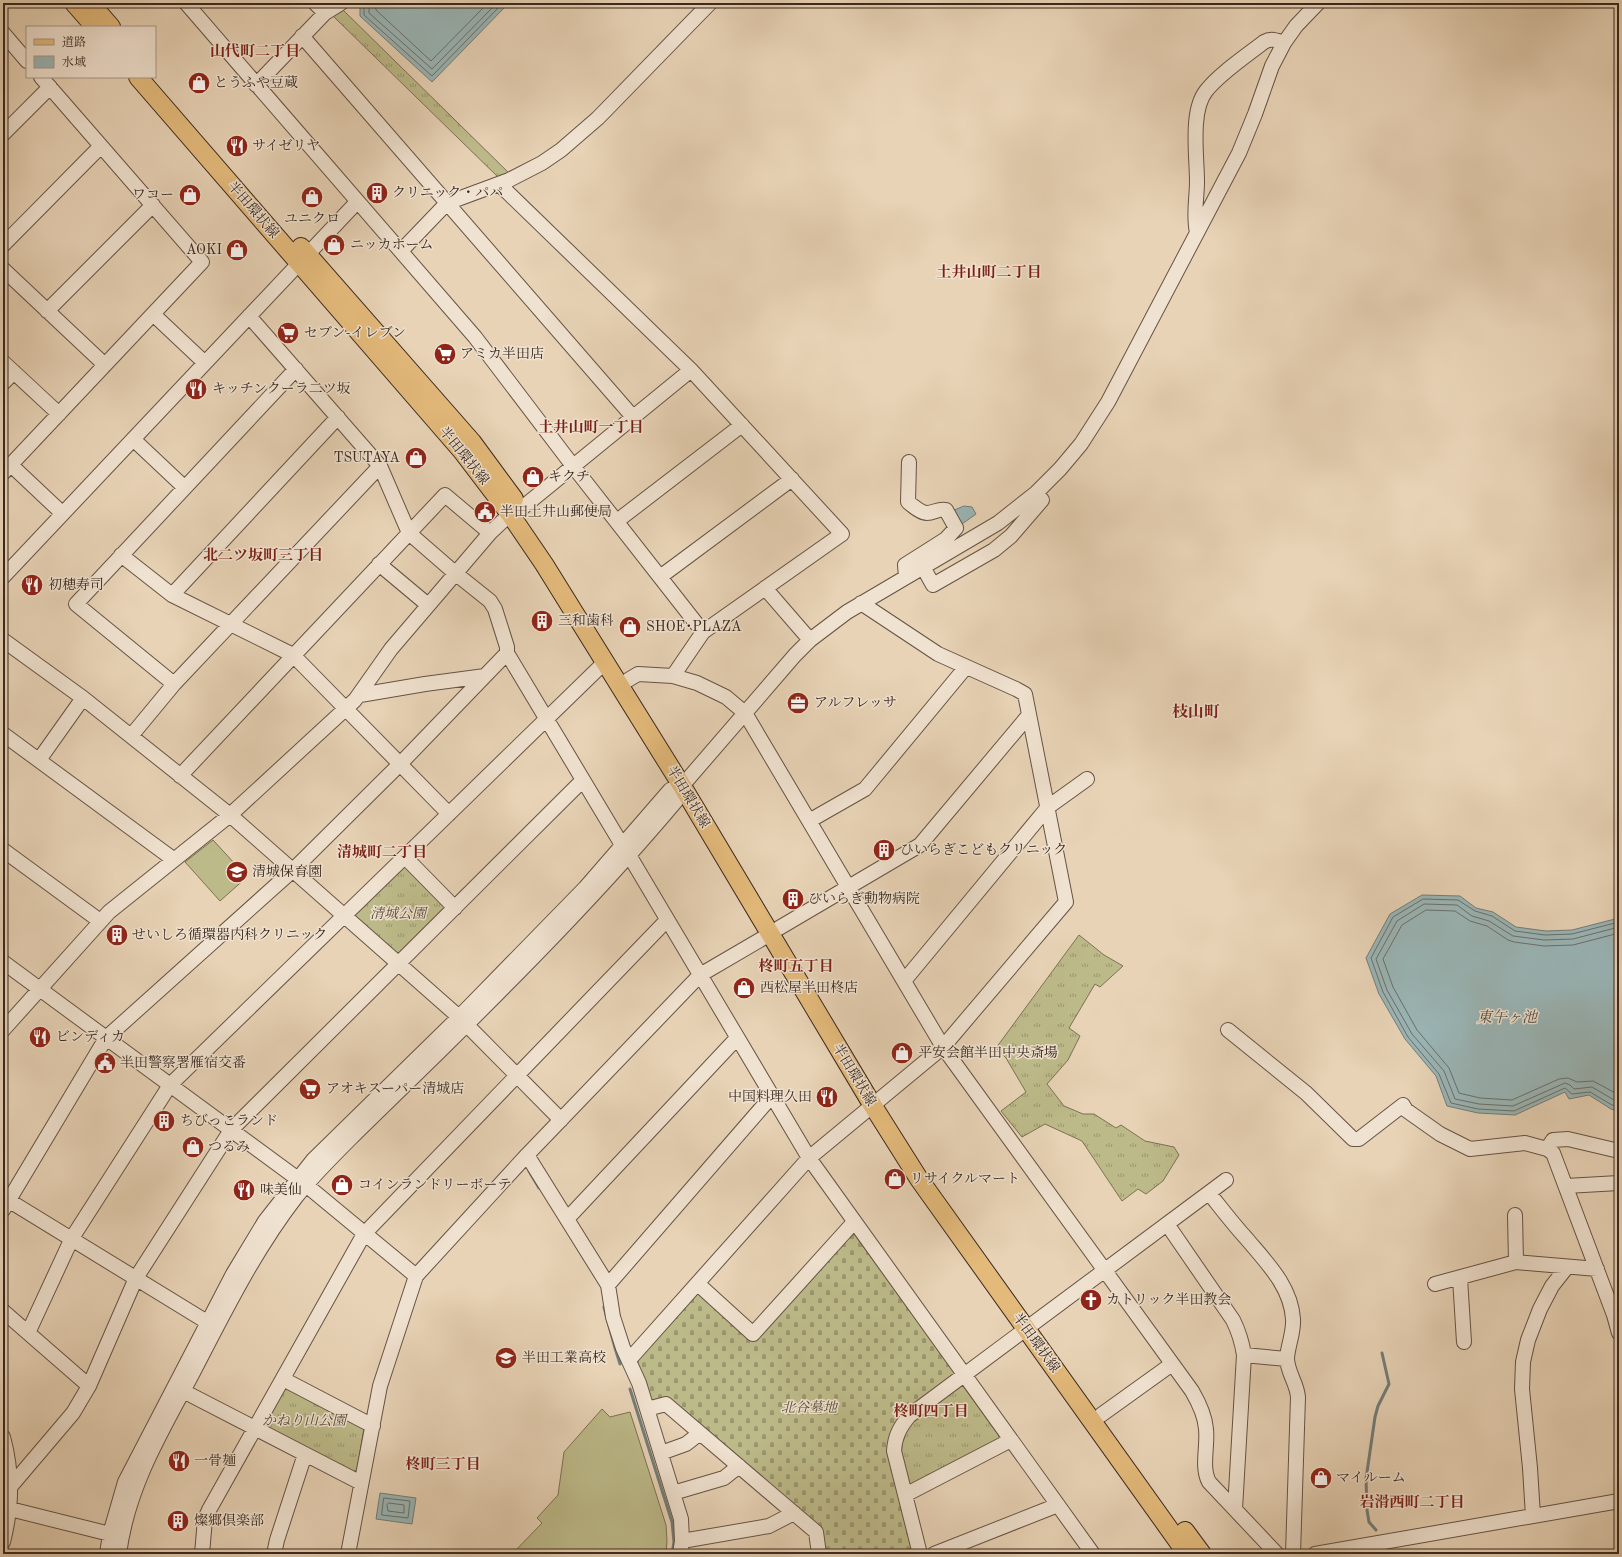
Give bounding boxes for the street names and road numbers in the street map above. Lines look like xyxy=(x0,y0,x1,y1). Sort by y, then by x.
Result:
street label: 半田環状線 xyxy=(225,178,282,241)
street label: 半田環状線 xyxy=(437,424,492,488)
street label: 半田環状線 xyxy=(664,763,713,831)
street label: 半田環状線 xyxy=(830,1041,879,1109)
street label: 半田環状線 xyxy=(1010,1310,1063,1375)

